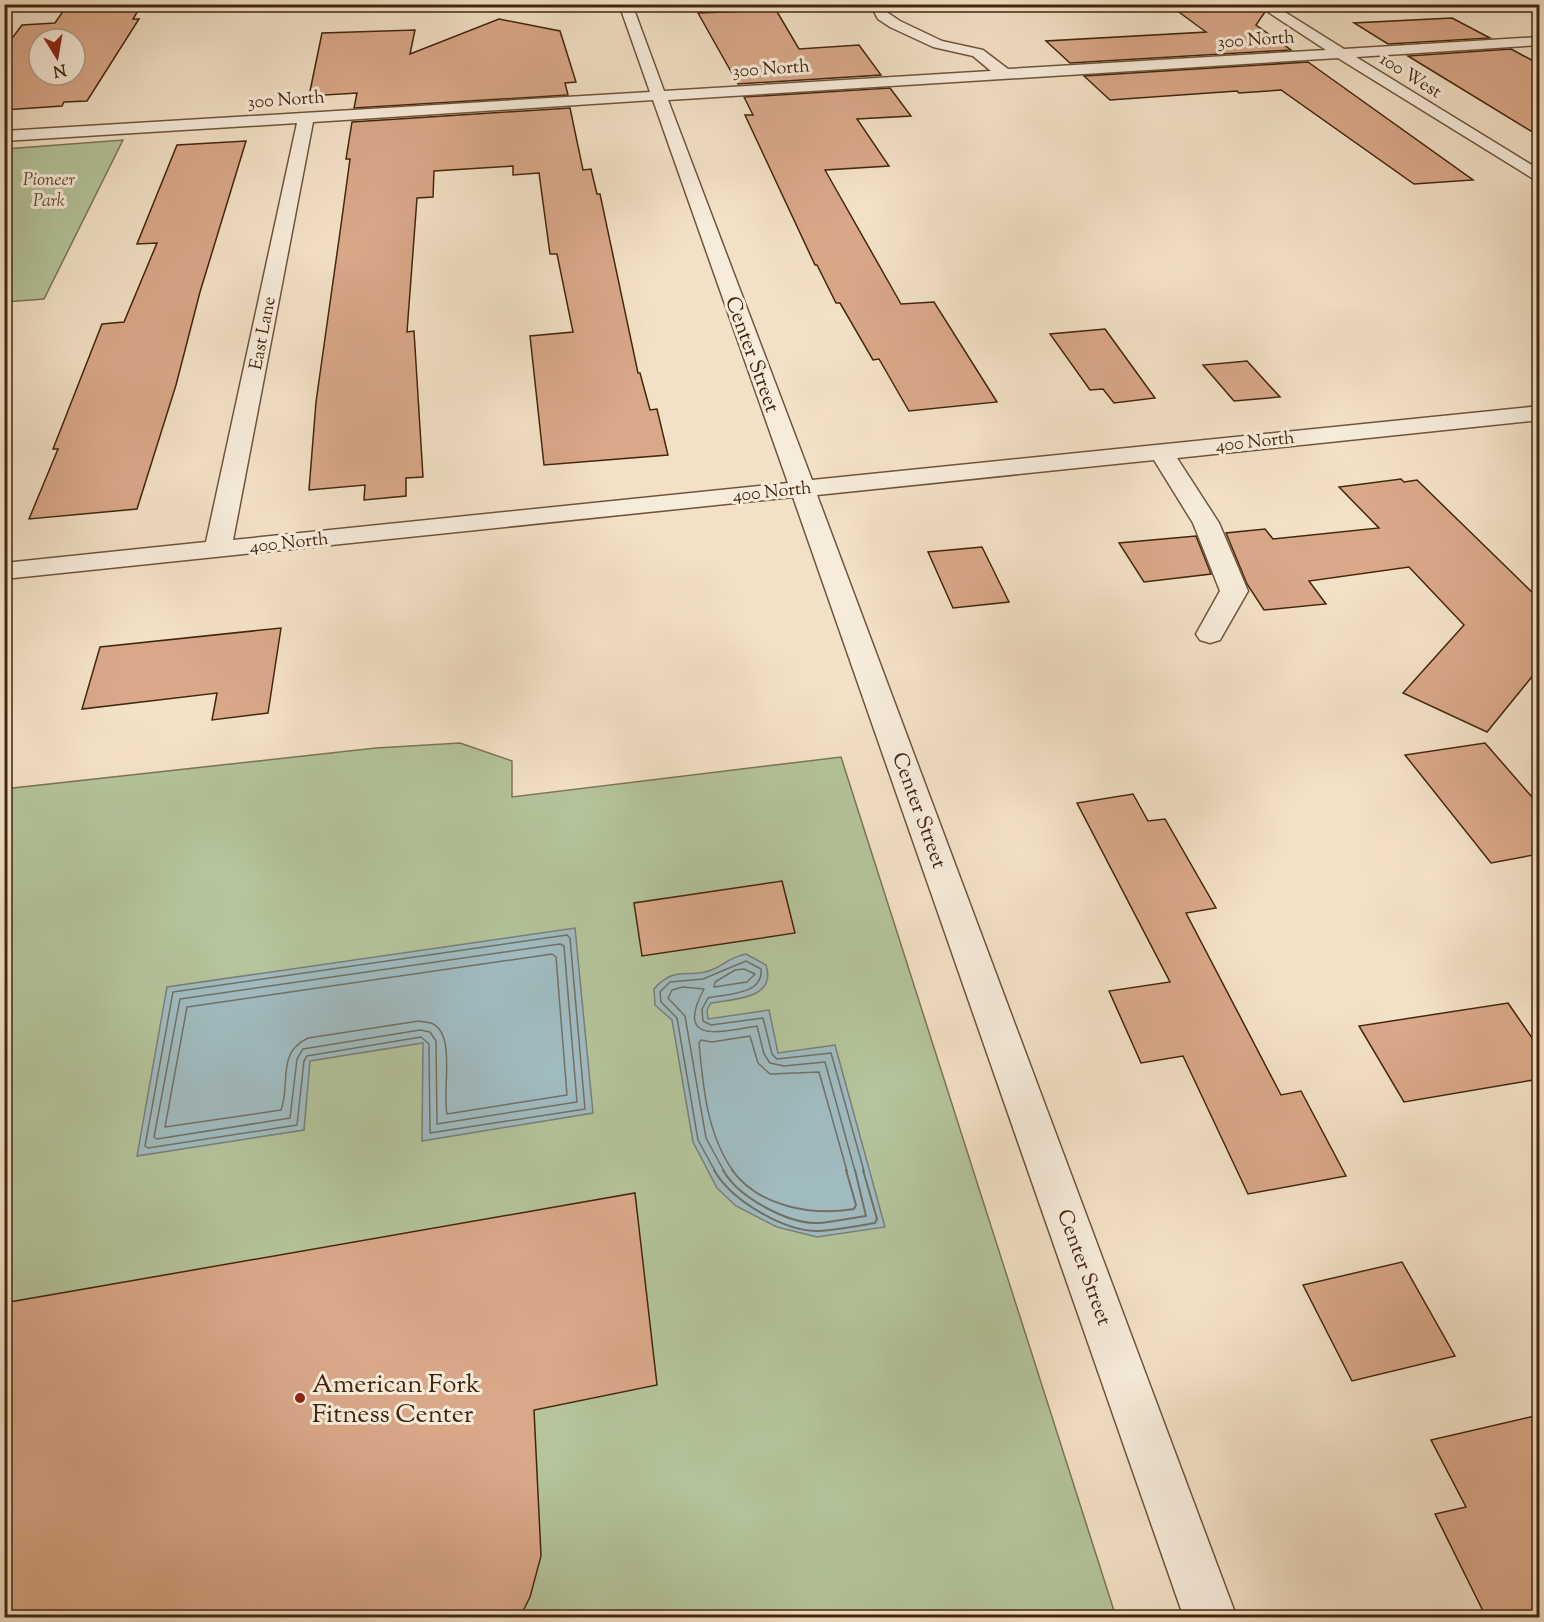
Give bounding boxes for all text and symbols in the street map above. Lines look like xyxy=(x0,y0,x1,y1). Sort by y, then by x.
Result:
street label: 300 North xyxy=(1217,25,1296,57)
north arrow xyxy=(27,27,87,87)
street label: 100 West xyxy=(1374,47,1446,106)
street label: 300 North xyxy=(732,54,811,86)
text: N xyxy=(51,57,68,82)
street label: 300 North xyxy=(247,85,326,117)
park label: Pioneer Park xyxy=(23,168,76,215)
street label: Center Street xyxy=(716,292,786,417)
street label: East Lane xyxy=(244,294,284,372)
street label: 400 North xyxy=(1214,426,1296,460)
street label: 400 North xyxy=(731,476,813,510)
street label: 400 North xyxy=(248,527,330,561)
street label: Center Street xyxy=(883,748,953,873)
street label: Center Street xyxy=(1048,1205,1118,1330)
place label: American Fork Fitness Center xyxy=(312,1367,480,1434)
marker: American Fork Fitness Center xyxy=(293,1391,307,1405)

